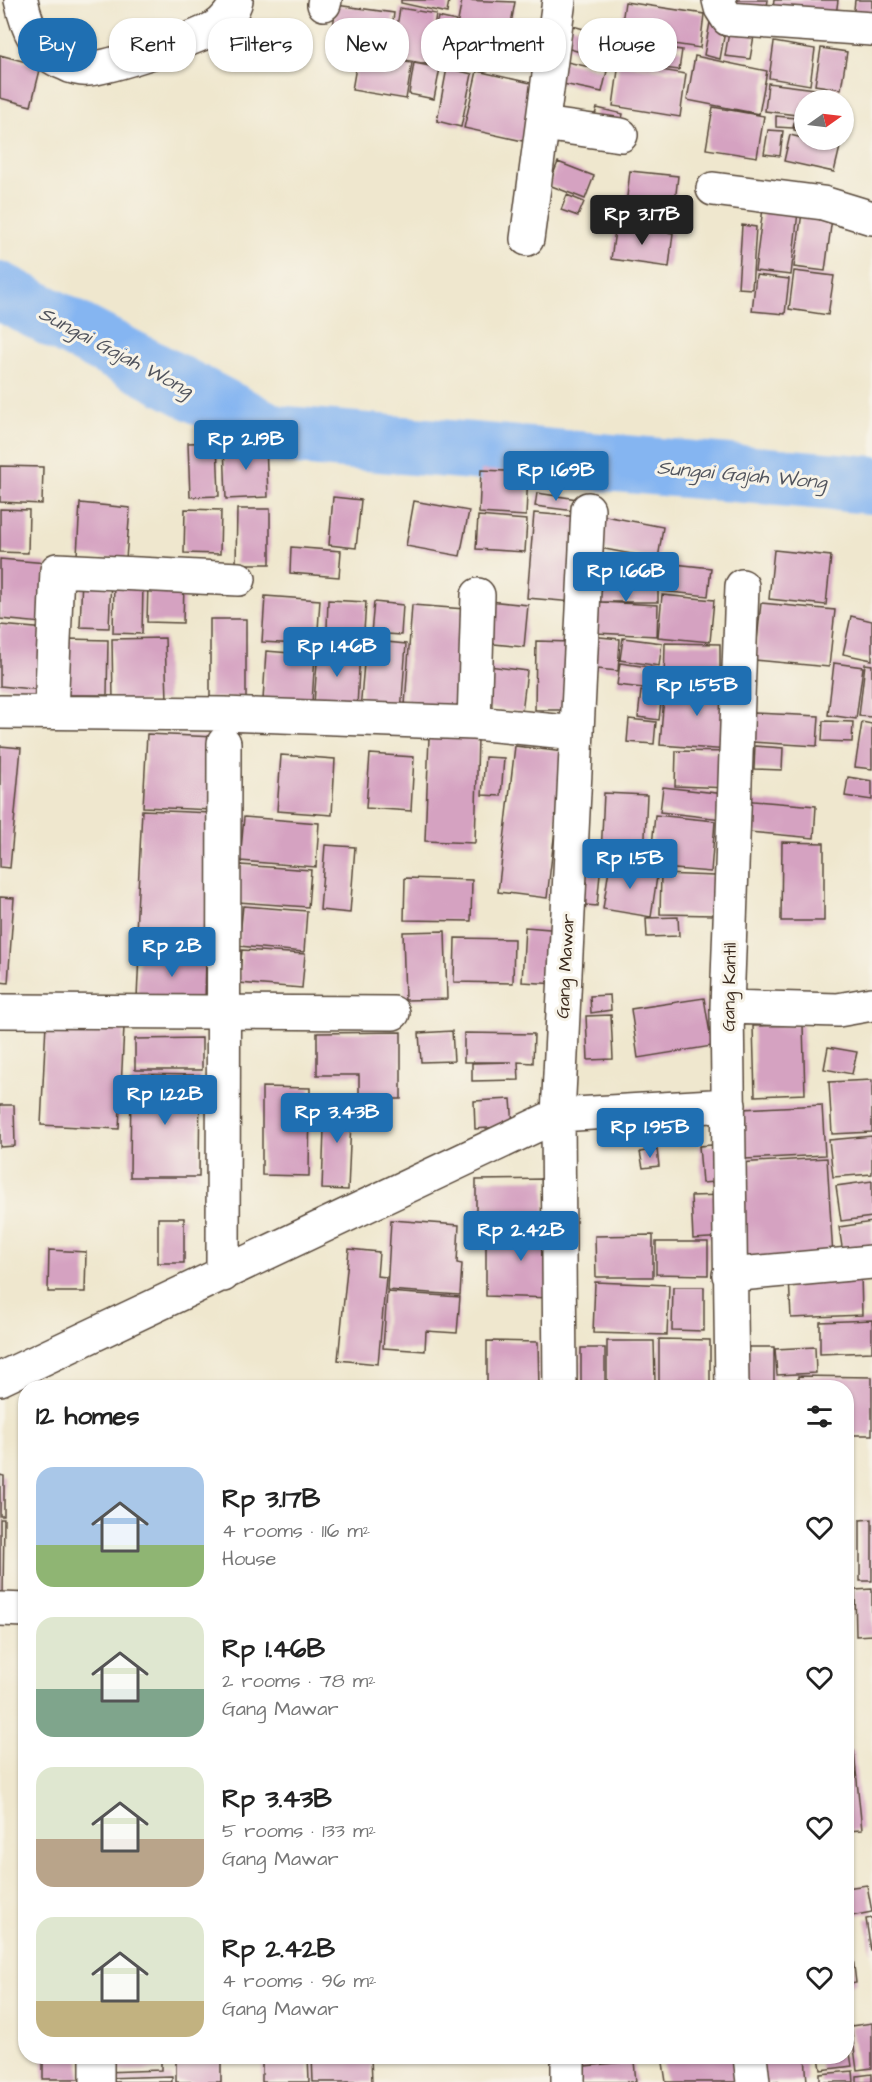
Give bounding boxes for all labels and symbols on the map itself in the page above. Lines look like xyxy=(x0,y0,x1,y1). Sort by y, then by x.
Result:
north arrow xyxy=(794,90,854,150)
pin: Rp 3.17B xyxy=(580,195,704,246)
water label: Sungai Gajah Wong xyxy=(33,299,199,406)
pin: Rp 2.19B xyxy=(184,420,308,471)
pin: Rp 1.69B xyxy=(494,451,618,502)
water label: Sungai Gajah Wong xyxy=(656,454,830,498)
pin: Rp 1.66B xyxy=(564,552,688,603)
pin: Rp 1.46B xyxy=(275,627,399,678)
pin: Rp 1.55B xyxy=(635,666,759,717)
pin: Rp 1.5B xyxy=(575,839,685,890)
street label: Gang Mawar xyxy=(550,913,582,1019)
pin: Rp 2B xyxy=(130,927,214,978)
street label: Gang Kantil xyxy=(716,942,744,1032)
pin: Rp 1.22B xyxy=(103,1075,227,1126)
pin: Rp 3.43B xyxy=(275,1093,399,1144)
pin: Rp 1.95B xyxy=(588,1108,712,1159)
pin: Rp 2.42B xyxy=(459,1211,583,1262)

